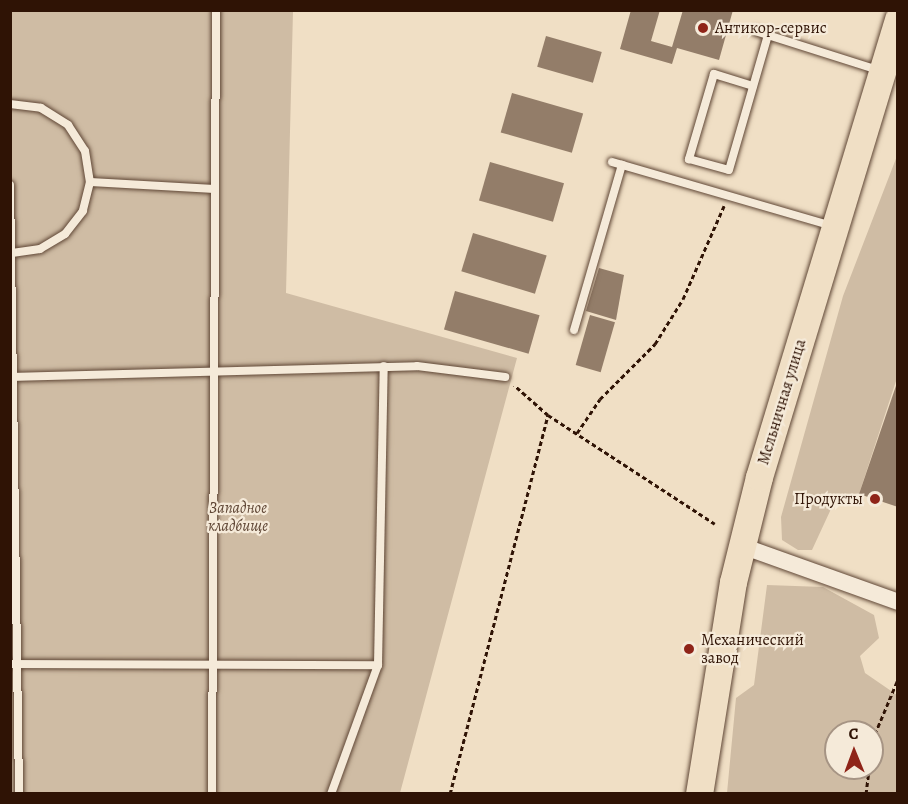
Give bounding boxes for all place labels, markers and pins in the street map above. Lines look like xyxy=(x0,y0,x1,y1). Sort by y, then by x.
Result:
place label: Антикор-сервис xyxy=(715,18,827,38)
marker: Антикор-сервис xyxy=(696,21,710,35)
place label: Продукты xyxy=(794,489,863,509)
marker: Продукты xyxy=(868,492,882,506)
place label: Механический завод xyxy=(701,630,804,668)
marker: Механический завод xyxy=(682,642,696,656)

